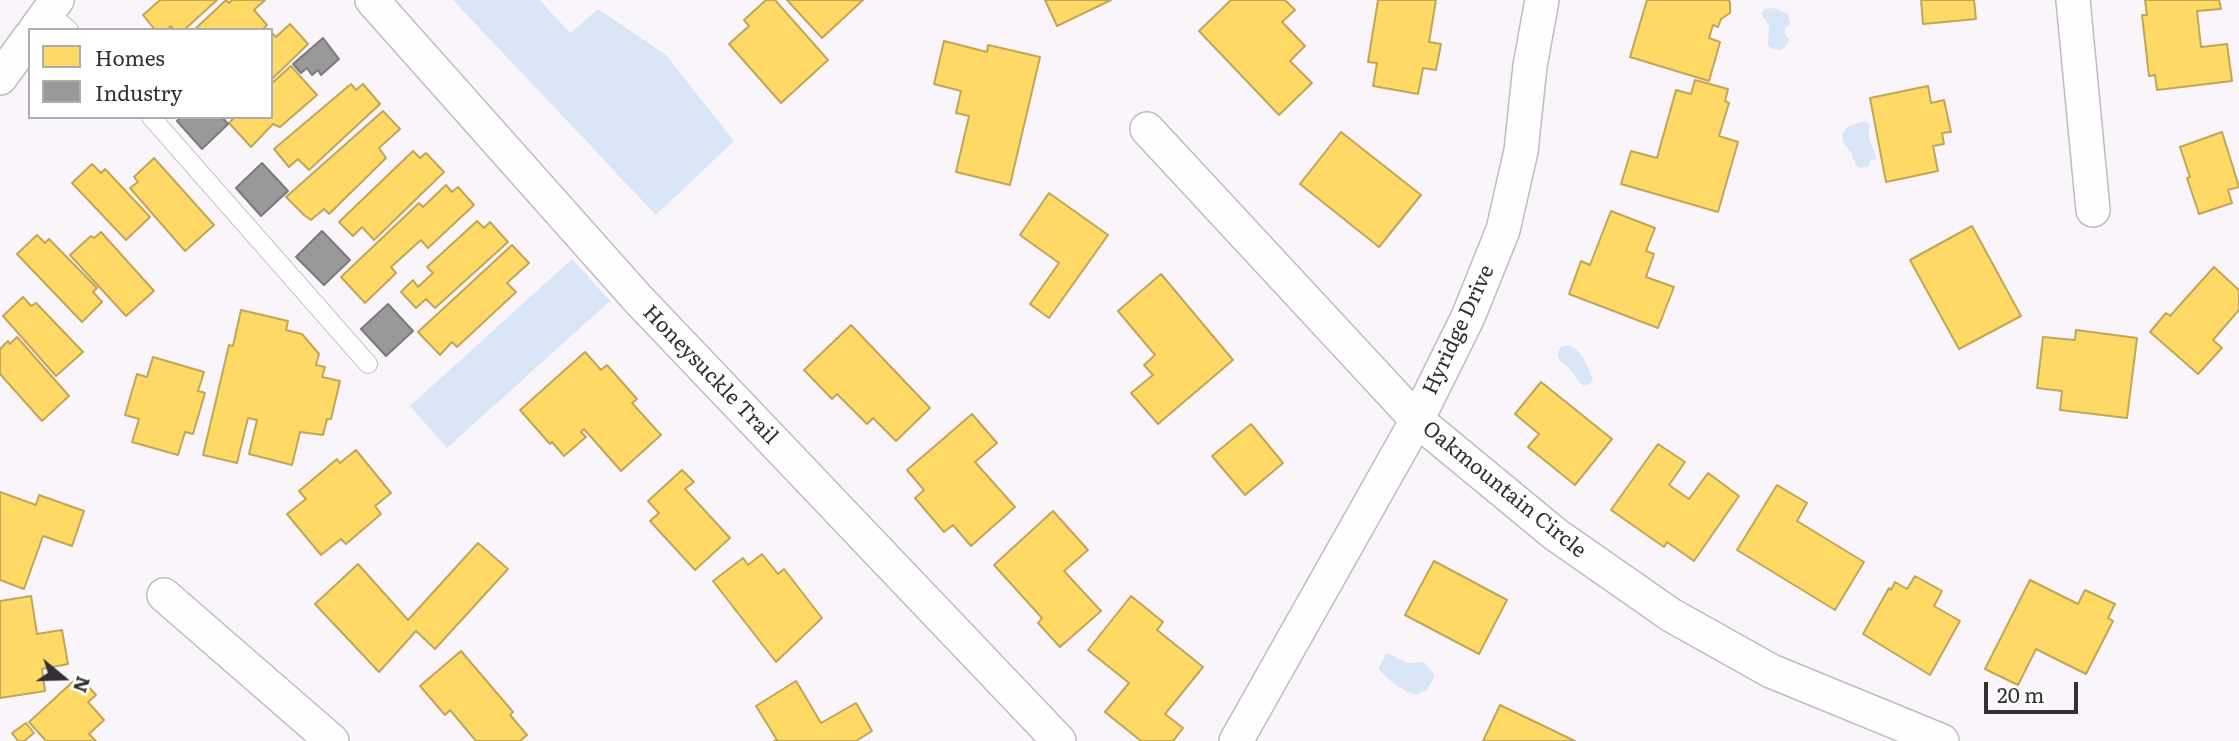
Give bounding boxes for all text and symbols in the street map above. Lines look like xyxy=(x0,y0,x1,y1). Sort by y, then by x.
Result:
legend xyxy=(28,28,273,119)
text: Homes xyxy=(95,41,165,72)
text: Industry xyxy=(95,76,183,107)
street label: Hyridge Drive xyxy=(1418,261,1500,399)
street label: Honeysuckle Trail xyxy=(637,300,783,450)
street label: Oakmountain Circle xyxy=(1417,416,1591,564)
north arrow xyxy=(28,643,98,713)
scale bar xyxy=(1987,668,2082,712)
text: N xyxy=(67,673,99,697)
text: 20 m xyxy=(1997,678,2044,709)

